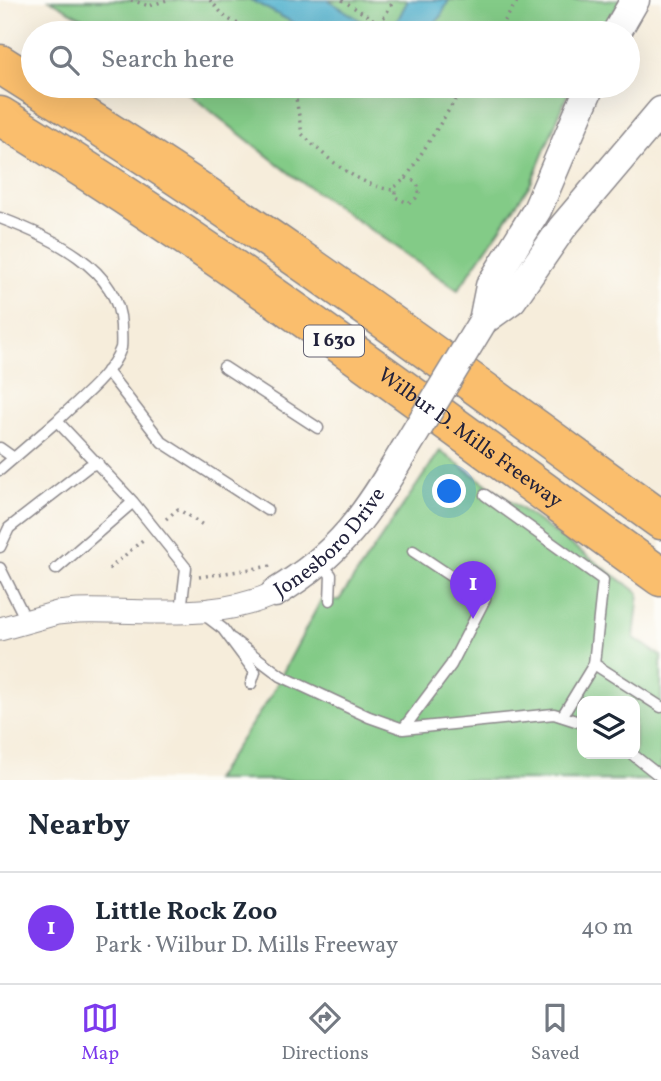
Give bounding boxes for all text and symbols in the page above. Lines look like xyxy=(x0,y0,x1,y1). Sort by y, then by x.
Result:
search box xyxy=(21,21,640,98)
icon: search xyxy=(45,41,83,79)
text: Search here xyxy=(101,42,234,78)
road number: I 630 xyxy=(304,326,364,356)
street label: Wilbur D. Mills Freeway xyxy=(372,361,569,516)
your location xyxy=(432,474,466,508)
street label: Jonesboro Drive xyxy=(268,482,392,605)
pin: 1 xyxy=(450,561,496,619)
map controls xyxy=(577,696,640,759)
button: layers xyxy=(577,696,640,759)
text: Nearby xyxy=(28,805,130,847)
text: Little Rock Zoo xyxy=(95,894,277,930)
text: 1 xyxy=(46,912,56,944)
text: 40 m xyxy=(581,912,633,944)
text: Park · Wilbur D. Mills Freeway xyxy=(95,930,398,962)
tab: Map xyxy=(81,999,119,1067)
tab: Directions xyxy=(282,999,369,1067)
tab: Saved xyxy=(531,999,580,1067)

